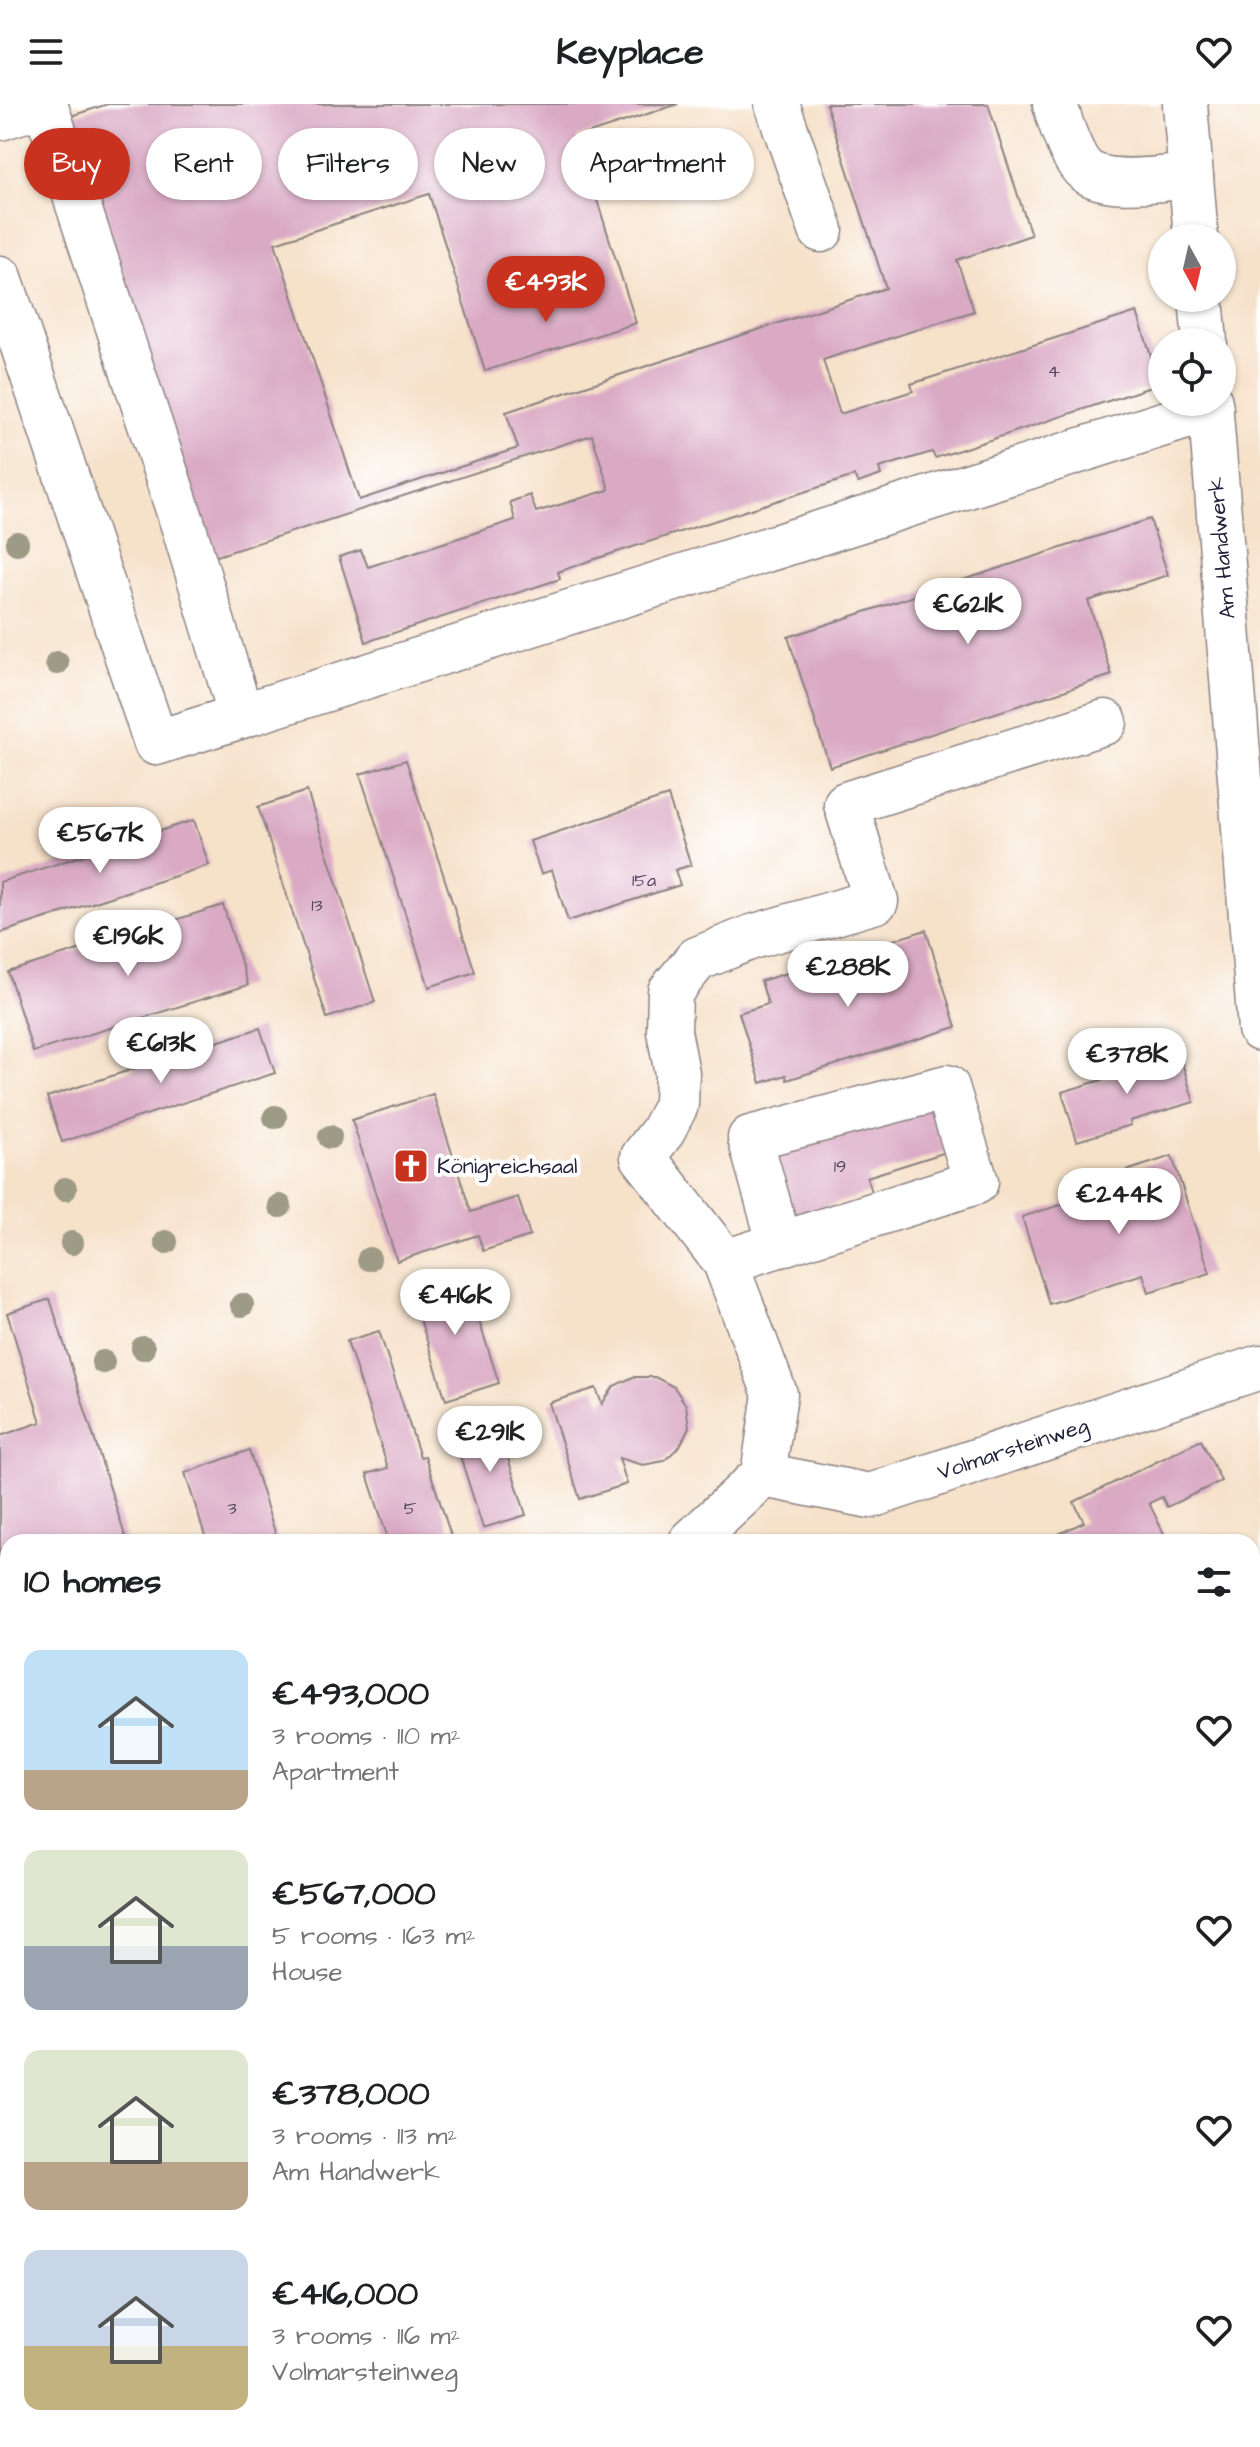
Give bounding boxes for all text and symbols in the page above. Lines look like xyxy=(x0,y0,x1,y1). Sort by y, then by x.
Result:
text: Keyplace xyxy=(556,27,704,78)
icon: menu xyxy=(24,30,68,74)
icon: heart xyxy=(1192,30,1236,74)
chip: Buy xyxy=(24,128,130,200)
chip: Rent xyxy=(146,128,262,200)
chip: Filters xyxy=(278,128,418,200)
chip: New xyxy=(434,128,545,200)
chip: Apartment xyxy=(561,128,754,200)
north arrow xyxy=(1148,224,1236,312)
map controls xyxy=(1148,224,1236,416)
pin: €493K xyxy=(490,256,602,324)
text: €493K xyxy=(505,264,587,300)
button: locate xyxy=(1148,328,1236,416)
house number: 4 xyxy=(1048,359,1060,384)
street label: Am Handwerk xyxy=(1200,475,1244,620)
pin: €621K xyxy=(912,578,1024,646)
text: €621K xyxy=(933,586,1003,622)
pin: €567K xyxy=(44,807,156,875)
text: €567K xyxy=(56,815,144,851)
house number: 15a xyxy=(632,868,656,893)
house number: 13 xyxy=(311,893,323,918)
pin: €196K xyxy=(72,910,184,978)
text: €196K xyxy=(93,918,163,954)
pin: €288K xyxy=(792,941,904,1009)
text: €288K xyxy=(805,949,891,985)
pin: €613K xyxy=(105,1017,217,1085)
text: €613K xyxy=(126,1025,196,1061)
pin: €378K xyxy=(1071,1028,1183,1096)
text: €378K xyxy=(1086,1036,1168,1072)
church icon: Königreichsaal xyxy=(392,1147,430,1185)
place label: Königreichsaal xyxy=(437,1151,577,1183)
house number: 19 xyxy=(834,1154,846,1179)
pin: €244K xyxy=(1063,1168,1175,1236)
text: €244K xyxy=(1076,1176,1162,1212)
pin: €416K xyxy=(399,1269,511,1337)
text: €416K xyxy=(418,1277,492,1313)
pin: €291K xyxy=(434,1406,546,1474)
street label: Volmarsteinweg xyxy=(933,1410,1093,1489)
text: €291K xyxy=(455,1414,525,1450)
house number: 3 xyxy=(227,1496,237,1521)
house number: 5 xyxy=(404,1496,417,1521)
text: 10 homes xyxy=(24,1558,161,1606)
icon: filters xyxy=(1192,1560,1236,1604)
text: €493,000 xyxy=(272,1670,429,1718)
icon: home xyxy=(88,1682,184,1778)
icon: heart xyxy=(1192,1708,1236,1752)
text: 3 rooms · 110 m² xyxy=(272,1718,460,1754)
text: Apartment xyxy=(272,1754,399,1790)
text: €567,000 xyxy=(272,1870,436,1918)
icon: home xyxy=(88,1882,184,1978)
icon: heart xyxy=(1192,1908,1236,1952)
text: 5 rooms · 163 m² xyxy=(272,1918,475,1954)
text: House xyxy=(272,1954,343,1990)
text: €378,000 xyxy=(272,2070,430,2118)
icon: home xyxy=(88,2082,184,2178)
icon: heart xyxy=(1192,2108,1236,2152)
text: 3 rooms · 113 m² xyxy=(272,2118,457,2154)
text: Am Handwerk xyxy=(272,2154,440,2190)
text: €416,000 xyxy=(272,2270,418,2318)
icon: home xyxy=(88,2282,184,2378)
icon: heart xyxy=(1192,2308,1236,2352)
text: 3 rooms · 116 m² xyxy=(272,2318,460,2354)
text: Volmarsteinweg xyxy=(272,2354,458,2390)

